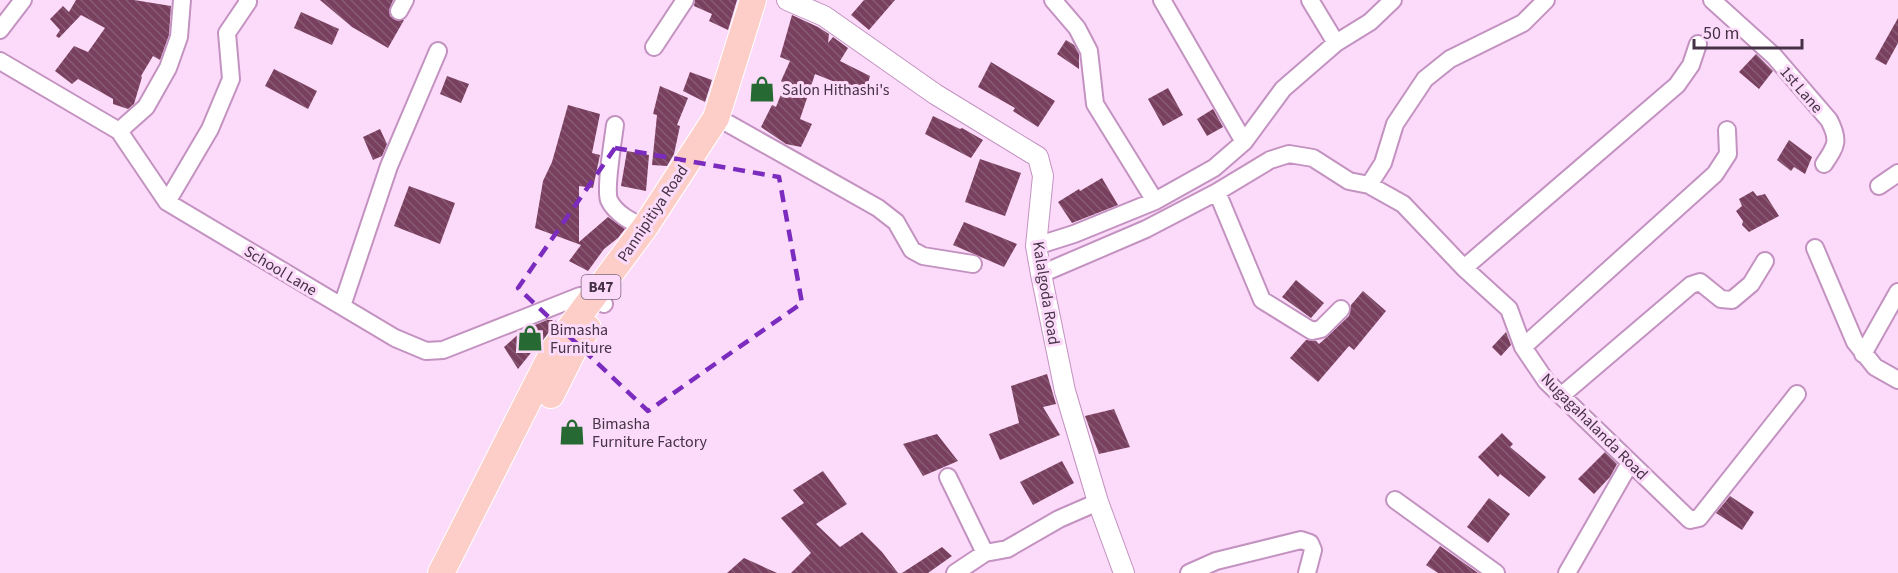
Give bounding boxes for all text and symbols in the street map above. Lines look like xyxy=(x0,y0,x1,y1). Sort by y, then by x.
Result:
scale bar xyxy=(1694,12,1802,50)
text: 50 m xyxy=(1703,21,1739,46)
street label: 1st Lane xyxy=(1775,62,1828,118)
shop icon: Salon Hithashi's xyxy=(747,74,777,104)
place label: Salon Hithashi's xyxy=(782,79,890,101)
street label: Pannipitiya Road xyxy=(612,161,693,266)
street label: School Lane xyxy=(240,240,321,301)
street label: Kalalgoda Road xyxy=(1027,240,1065,347)
road number: B47 xyxy=(582,275,620,299)
place label: Bimasha Furniture xyxy=(550,319,612,359)
shop icon: Bimasha Furniture xyxy=(515,323,545,353)
street label: Nugagahalanda Road xyxy=(1536,368,1653,485)
place label: Bimasha Furniture Factory xyxy=(592,413,708,453)
shop icon: Bimasha Furniture Factory xyxy=(557,417,587,447)

